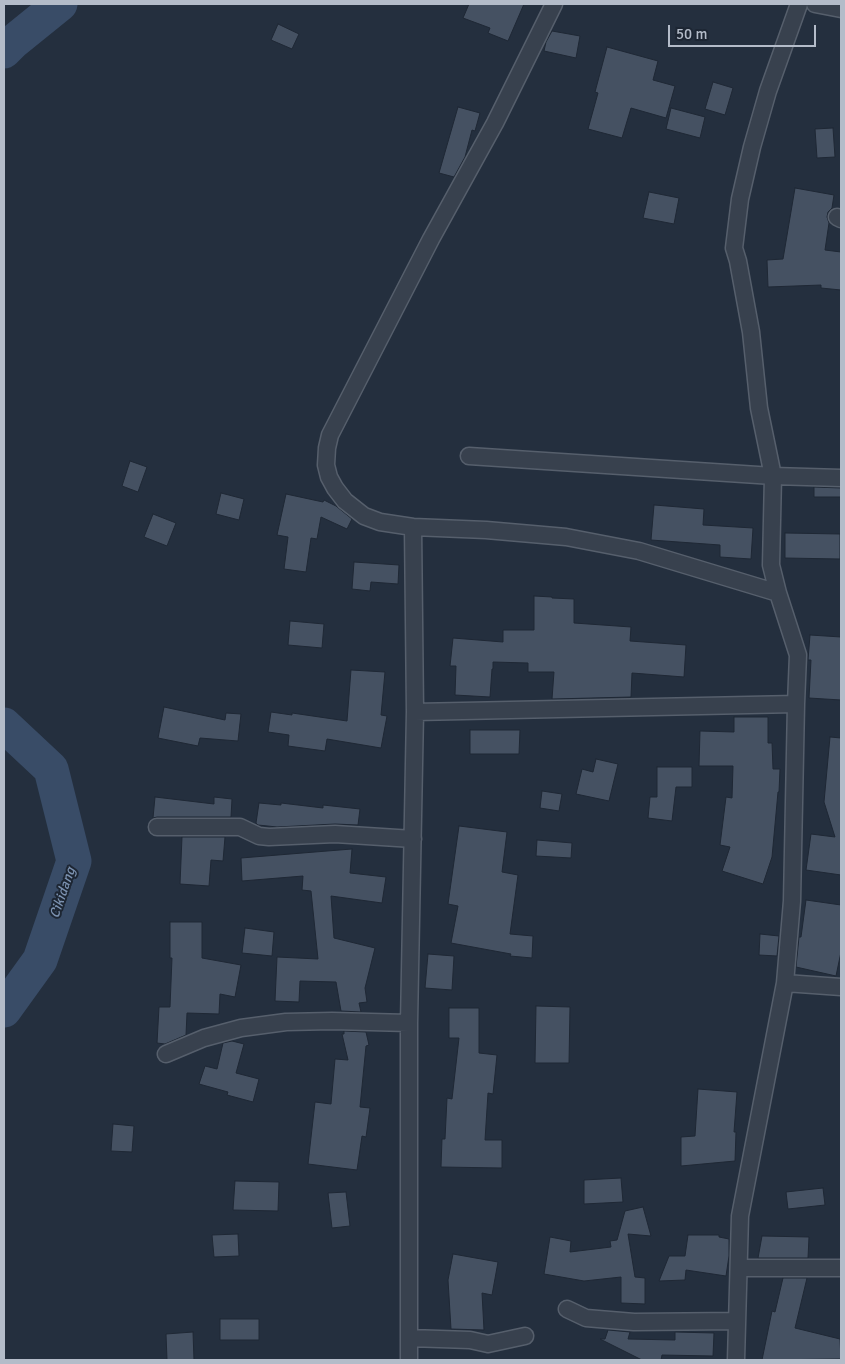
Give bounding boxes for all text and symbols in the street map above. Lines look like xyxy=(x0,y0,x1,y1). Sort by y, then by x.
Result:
scale bar xyxy=(670,15,818,47)
text: 50 m xyxy=(676,25,707,43)
water label: Cikidang xyxy=(47,865,79,921)

